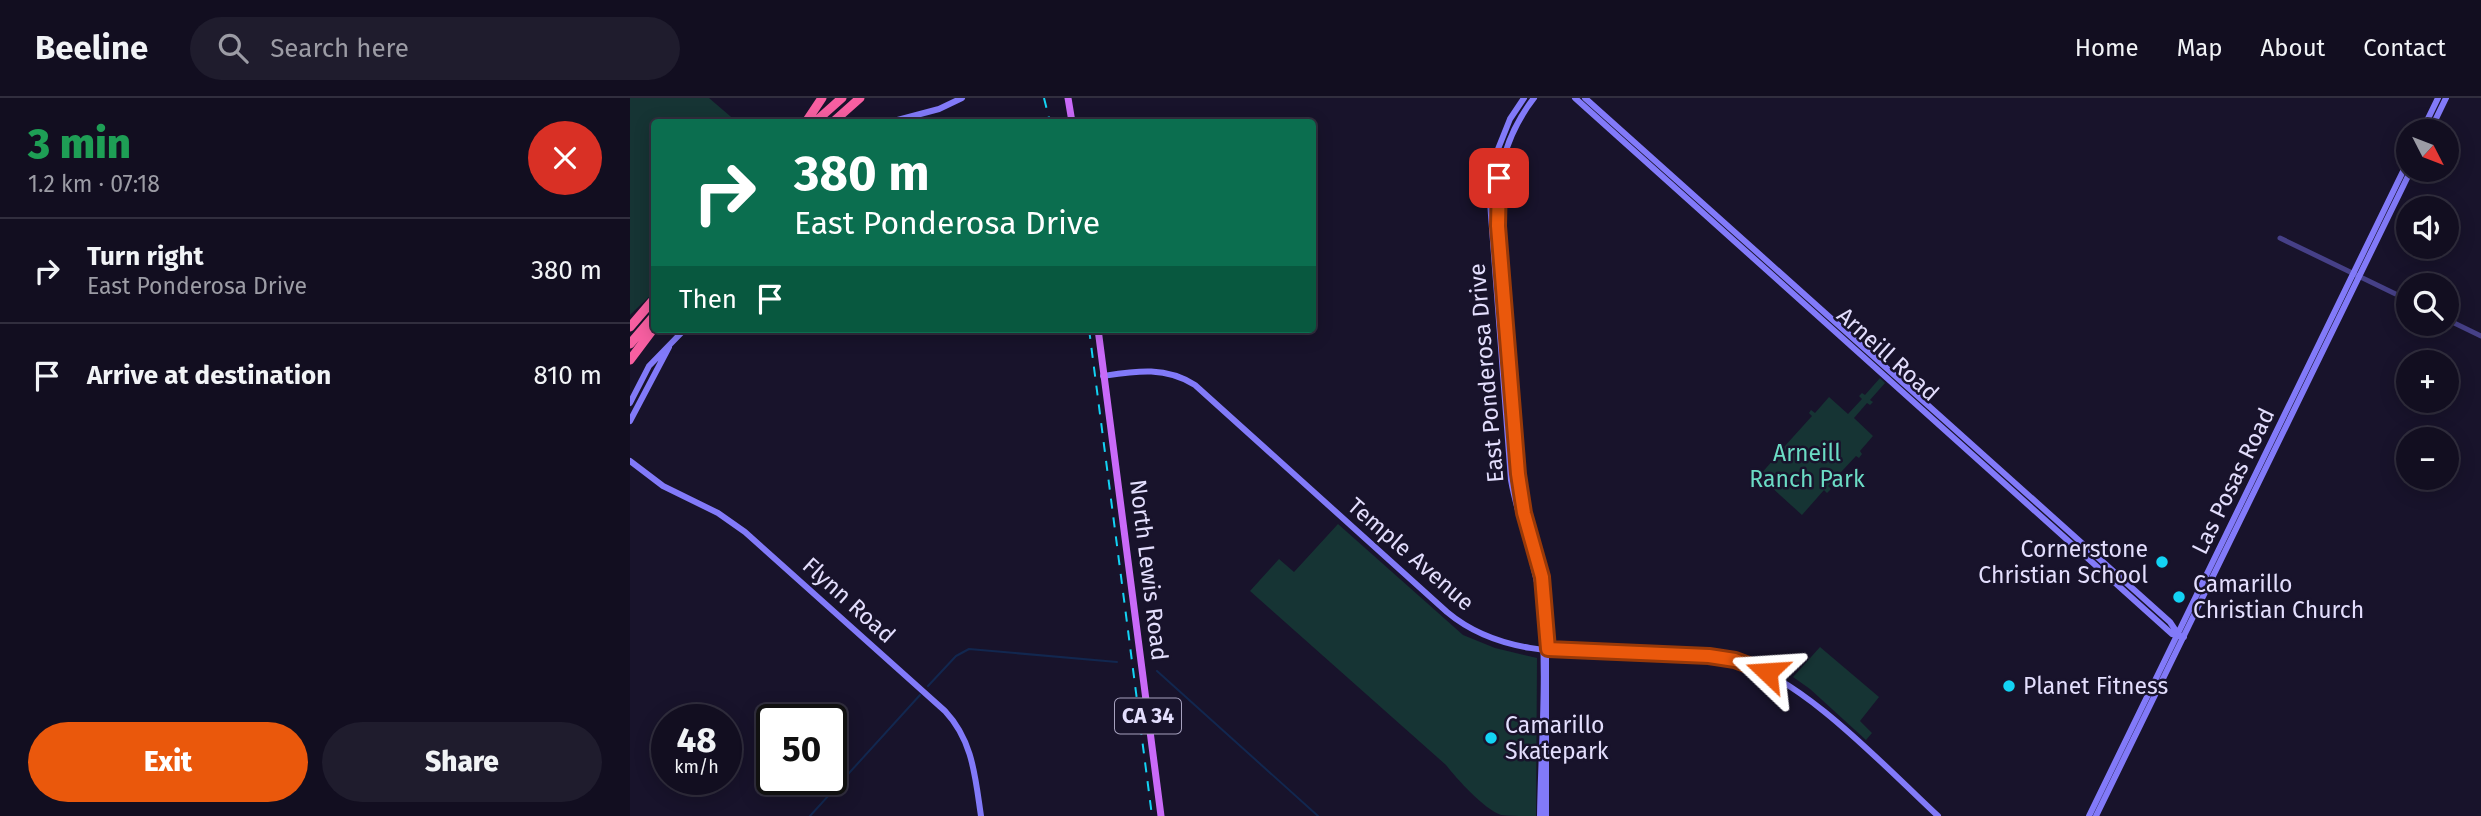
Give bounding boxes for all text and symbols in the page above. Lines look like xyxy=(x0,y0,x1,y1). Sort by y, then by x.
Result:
search box xyxy=(190,17,680,80)
text: Beeline xyxy=(35,28,148,68)
icon: search xyxy=(214,29,252,67)
text: Search here xyxy=(270,33,409,64)
text: Home xyxy=(2075,34,2139,62)
text: Map xyxy=(2177,34,2223,62)
text: About xyxy=(2261,34,2325,62)
text: Contact xyxy=(2363,34,2446,62)
text: 3 min xyxy=(28,119,131,169)
north arrow xyxy=(2396,119,2459,182)
map controls xyxy=(2396,119,2459,490)
button: close xyxy=(528,121,602,195)
text: 380 m xyxy=(794,144,930,203)
icon: right xyxy=(679,147,770,238)
pin xyxy=(1469,148,1529,208)
icon: arrive xyxy=(1480,159,1518,197)
text: 1.2 km · 07:18 xyxy=(28,170,160,198)
button: sound xyxy=(2396,196,2459,259)
text: East Ponderosa Drive xyxy=(794,204,1100,242)
text: Turn right xyxy=(87,241,204,272)
icon: right xyxy=(28,252,66,290)
text: 380 m xyxy=(531,255,602,286)
street label: East Ponderosa Drive xyxy=(1462,262,1510,484)
text: East Ponderosa Drive xyxy=(87,272,307,300)
button: search xyxy=(2396,273,2459,336)
icon: arrive xyxy=(751,280,789,318)
text: Then xyxy=(679,284,737,315)
street label: Arneill Road xyxy=(1831,301,1945,407)
button: + xyxy=(2396,350,2459,413)
icon: arrive xyxy=(28,357,66,395)
text: Arrive at destination xyxy=(87,360,331,391)
text: 810 m xyxy=(534,360,602,391)
street label: Las Posas Road xyxy=(2186,403,2280,559)
button: − xyxy=(2396,427,2459,490)
park label: Arneill Ranch Park xyxy=(1749,439,1865,493)
street label: North Lewis Road xyxy=(1124,478,1174,662)
street label: Temple Avenue xyxy=(1342,492,1480,616)
place label: Cornerstone Christian School xyxy=(1978,535,2148,589)
street label: Flynn Road xyxy=(797,551,901,649)
marker: Cornerstone Christian School xyxy=(2154,554,2170,570)
place label: Camarillo Christian Church xyxy=(2193,570,2364,624)
marker: Camarillo Christian Church xyxy=(2171,589,2187,605)
position arrow xyxy=(1730,635,1804,709)
place label: Planet Fitness xyxy=(2023,672,2168,700)
marker: Planet Fitness xyxy=(2001,678,2017,694)
road number: CA 34 xyxy=(1115,698,1181,734)
speed limit sign: 50 xyxy=(756,704,847,795)
place label: Camarillo Skatepark xyxy=(1505,711,1609,765)
text: 48 xyxy=(676,719,717,761)
button: Exit xyxy=(28,722,308,802)
button: Share xyxy=(322,722,602,802)
marker: Camarillo Skatepark xyxy=(1483,730,1499,746)
text: km/h xyxy=(674,756,719,778)

